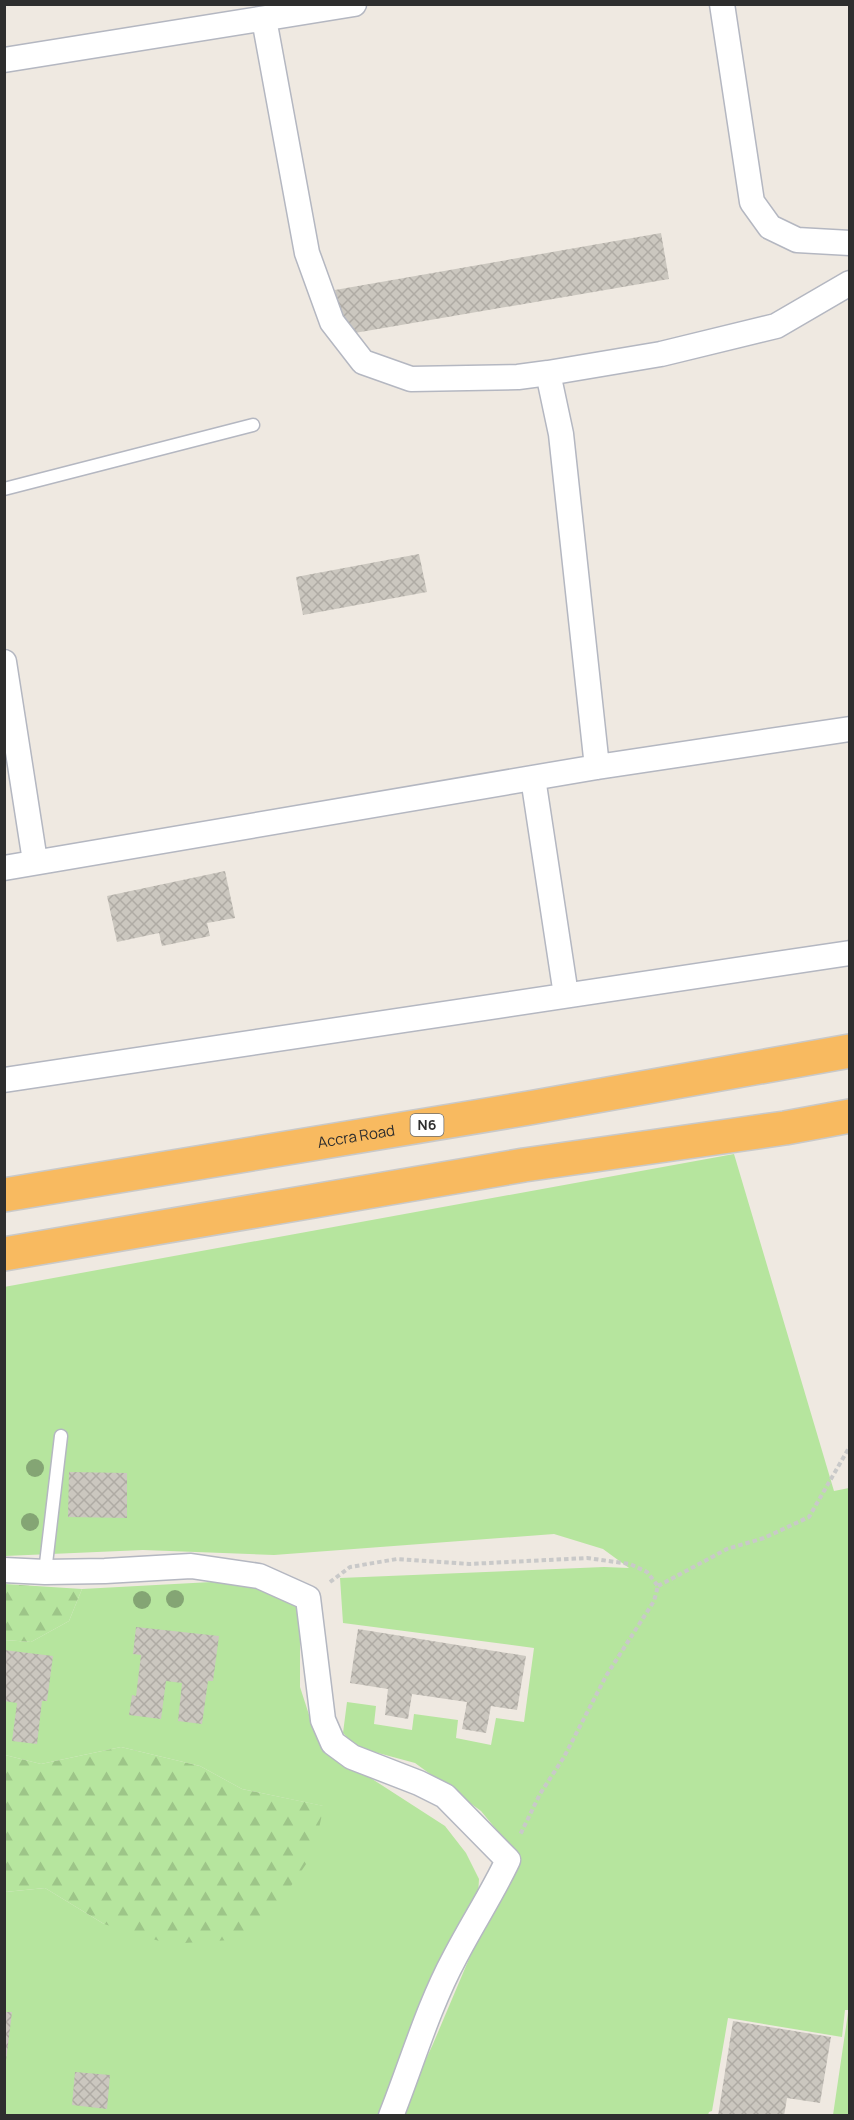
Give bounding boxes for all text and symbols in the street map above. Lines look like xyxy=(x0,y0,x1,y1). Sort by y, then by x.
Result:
road number: N6 xyxy=(410,1114,444,1136)
street label: Accra Road xyxy=(316,1119,396,1153)

